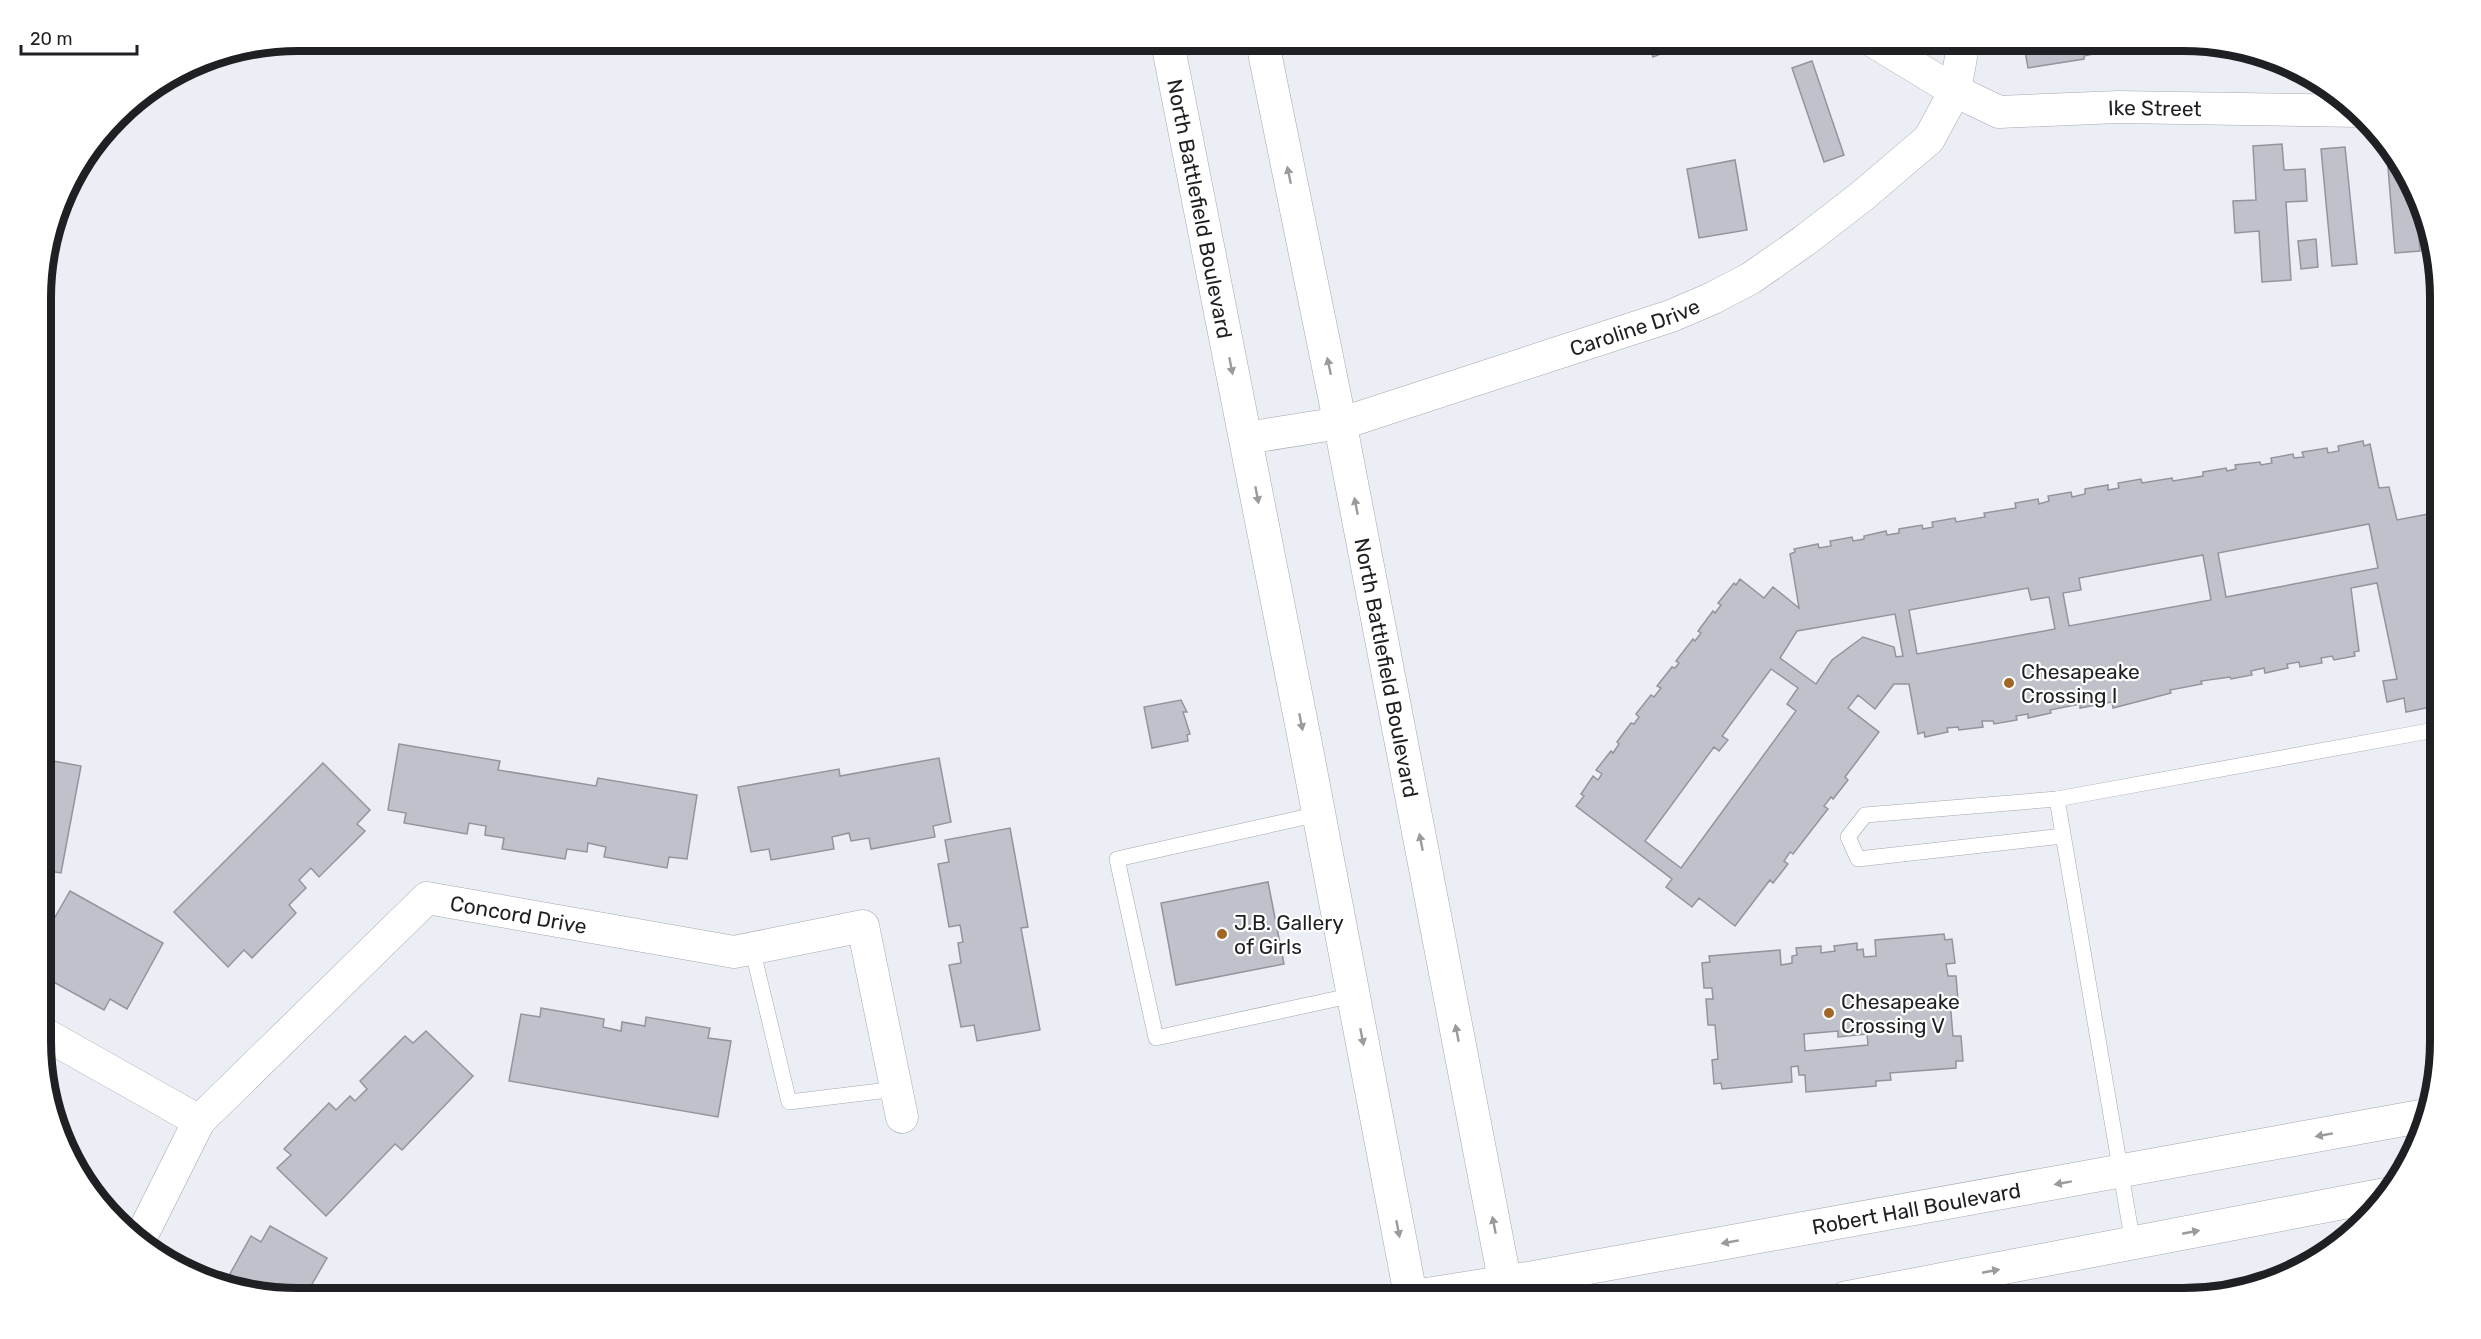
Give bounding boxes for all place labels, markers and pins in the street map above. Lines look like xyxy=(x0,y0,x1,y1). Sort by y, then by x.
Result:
place label: Chesapeake Crossing I xyxy=(2021,659,2140,708)
marker: Chesapeake Crossing I xyxy=(2002,676,2016,690)
place label: J.B. Gallery of Girls xyxy=(1234,910,1344,959)
marker: J.B. Gallery of Girls xyxy=(1215,927,1229,941)
place label: Chesapeake Crossing V xyxy=(1841,989,1960,1038)
marker: Chesapeake Crossing V xyxy=(1822,1006,1836,1020)

